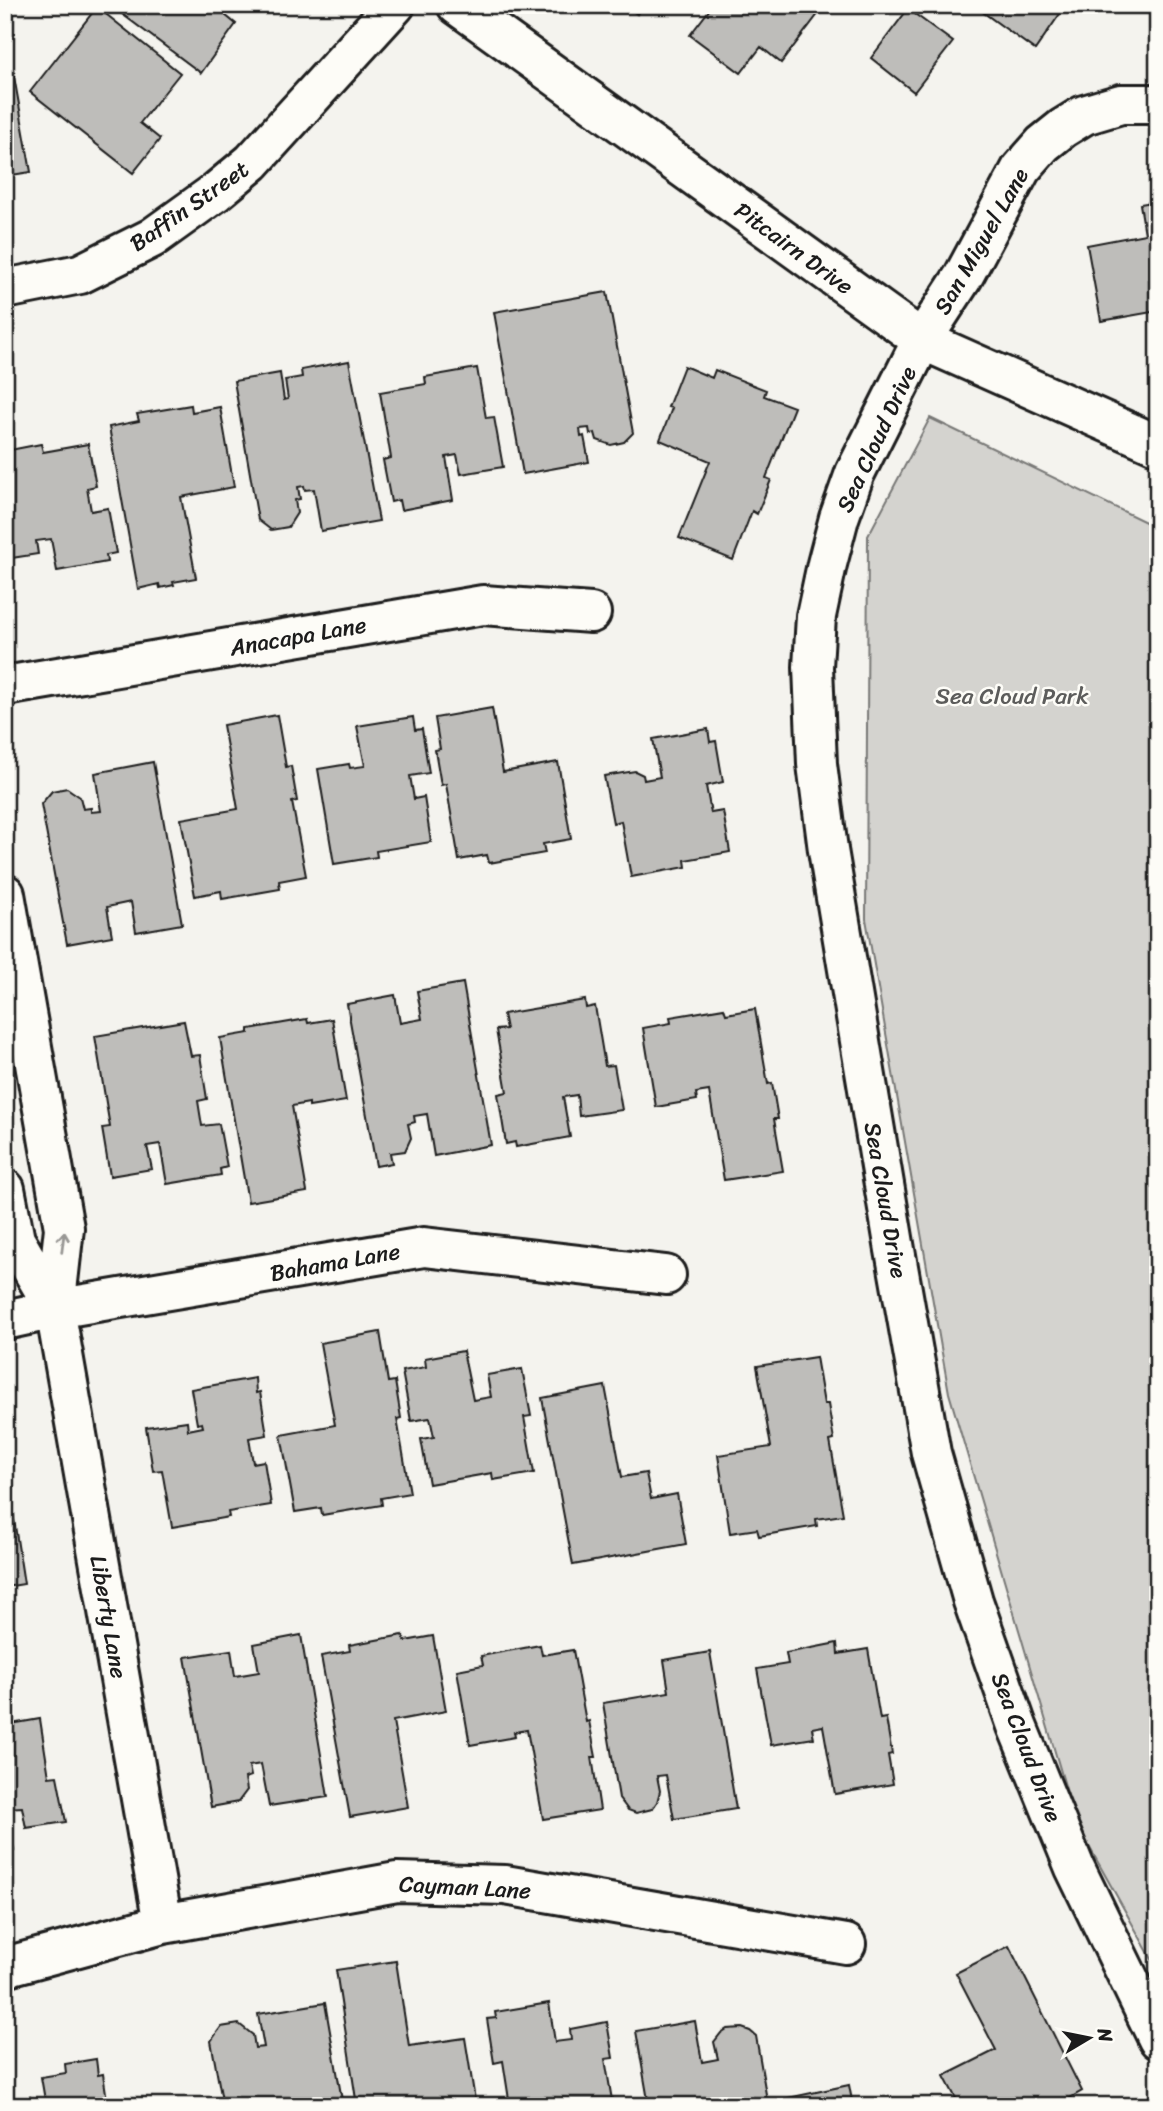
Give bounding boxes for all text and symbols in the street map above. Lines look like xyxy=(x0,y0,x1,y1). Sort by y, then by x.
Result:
street label: Baffin Street xyxy=(121,150,258,263)
street label: San Miguel Lane xyxy=(923,160,1040,323)
street label: Pitcairn Drive xyxy=(725,191,862,306)
street label: Sea Cloud Drive xyxy=(825,359,928,519)
street label: Anacapa Lane xyxy=(226,604,370,669)
park label: Sea Cloud Park xyxy=(936,676,1089,717)
street label: Sea Cloud Drive xyxy=(852,1119,919,1281)
one-way arrow xyxy=(56,1231,69,1254)
street label: Bahama Lane xyxy=(267,1231,403,1294)
street label: Liberty Lane xyxy=(78,1552,140,1682)
street label: Sea Cloud Drive xyxy=(979,1666,1074,1828)
street label: Cayman Lane xyxy=(398,1864,532,1911)
north arrow xyxy=(1054,2002,1124,2072)
text: N xyxy=(1088,2025,1123,2045)

